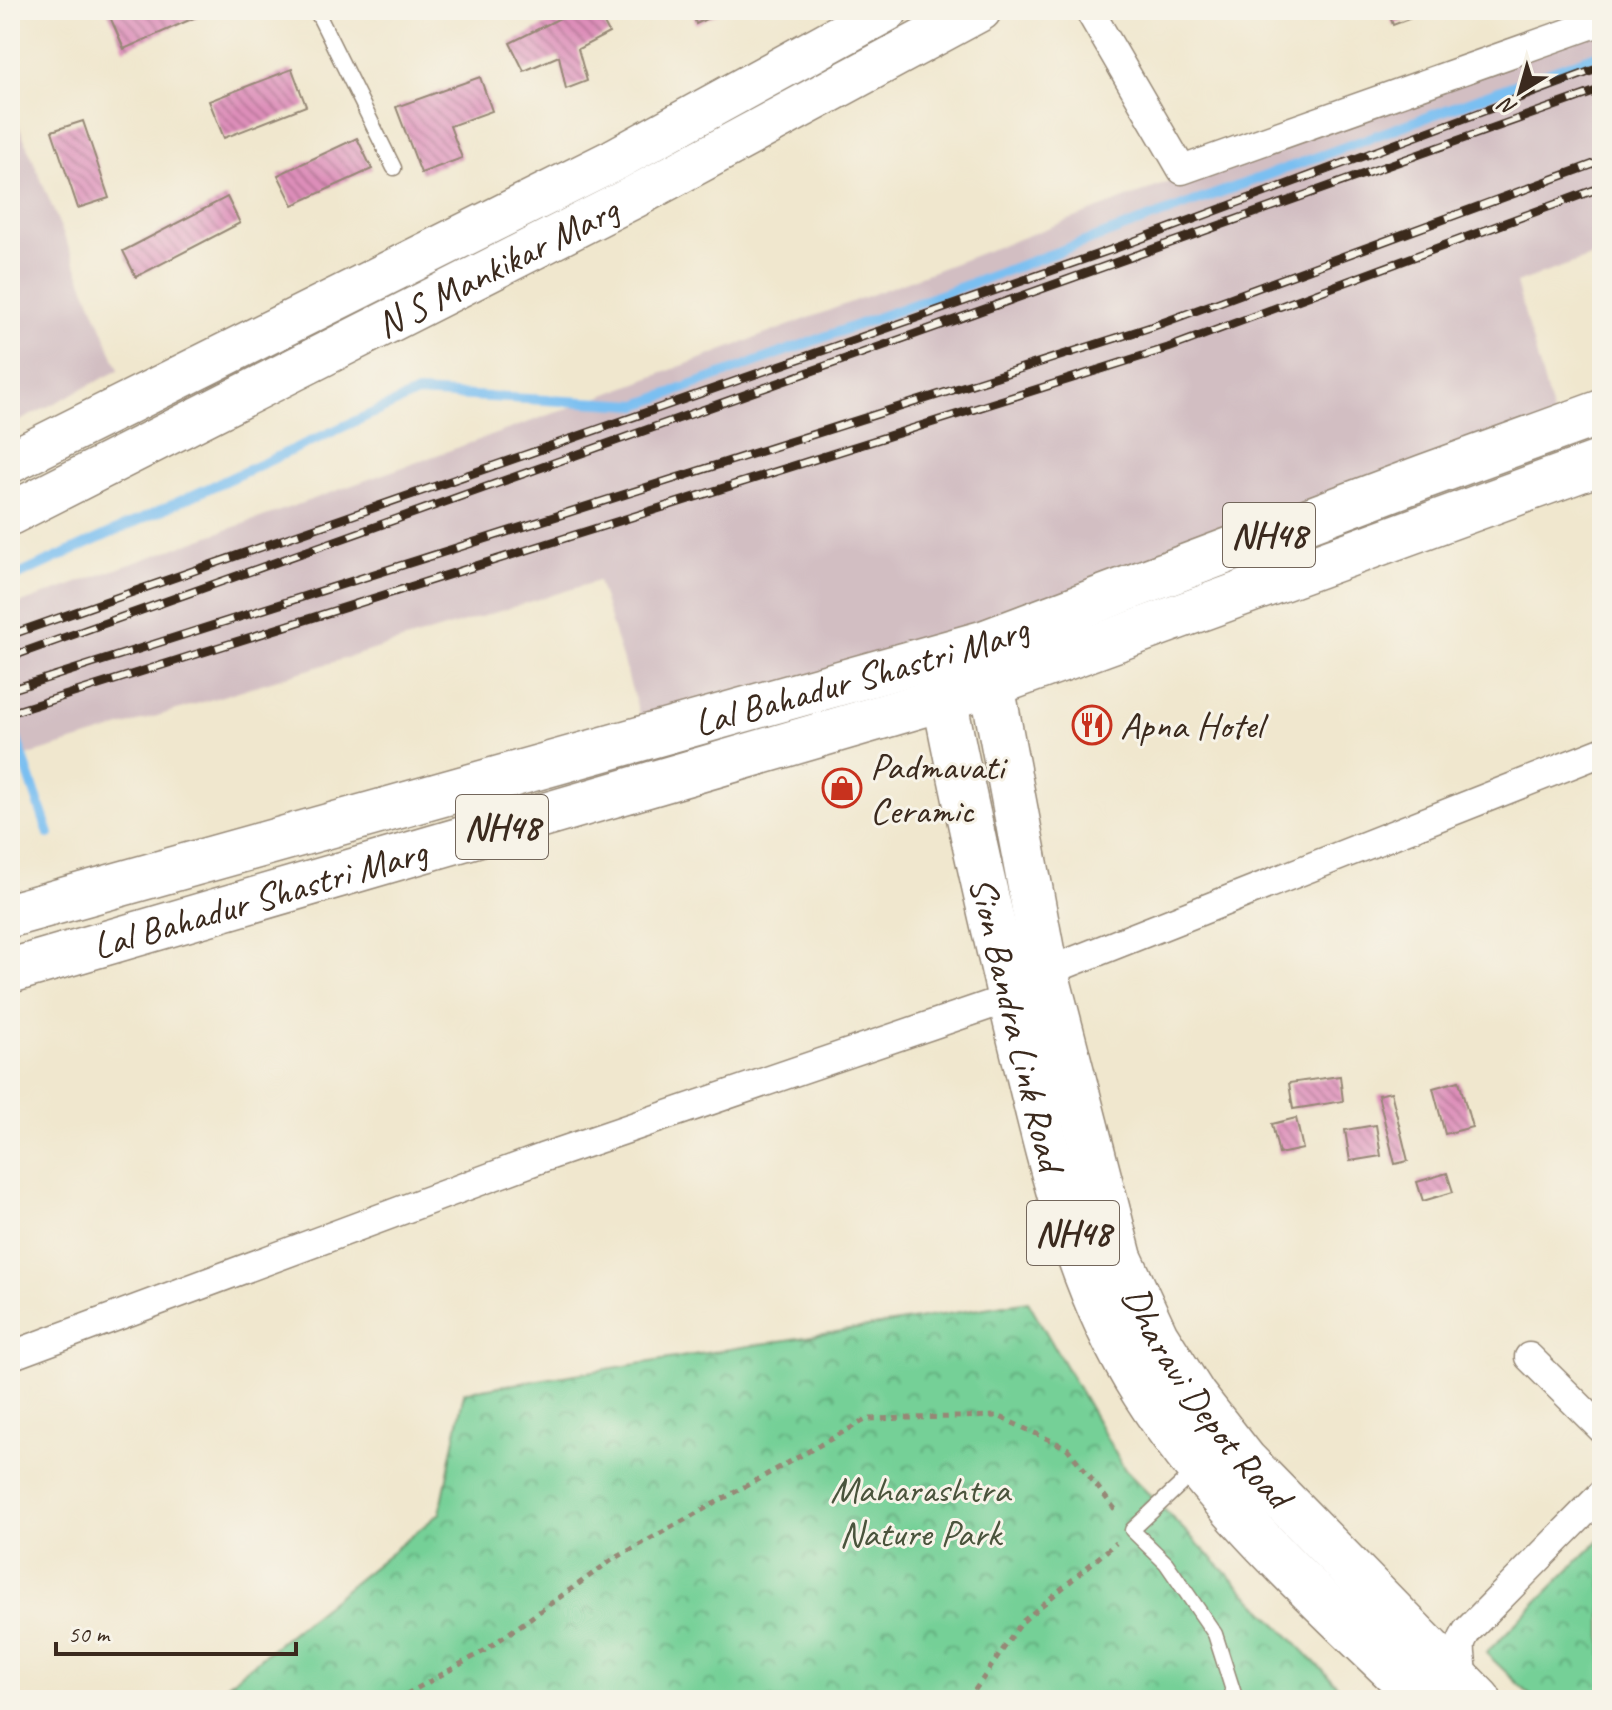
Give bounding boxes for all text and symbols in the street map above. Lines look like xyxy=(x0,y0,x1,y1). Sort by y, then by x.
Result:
north arrow xyxy=(1480,52,1560,132)
text: N xyxy=(1492,90,1522,122)
street label: N S Mankikar Marg xyxy=(368,185,628,348)
road number: NH48 xyxy=(1223,503,1315,567)
street label: Lal Bahadur Shastri Marg xyxy=(689,604,1036,746)
place label: Apna Hotel xyxy=(1120,702,1269,749)
restaurant icon: Apna Hotel xyxy=(1071,704,1113,746)
place label: Padmavati Ceramic xyxy=(870,743,1008,834)
shop icon: Padmavati Ceramic xyxy=(821,767,863,809)
road number: NH48 xyxy=(456,795,548,859)
street label: Lal Bahadur Shastri Marg xyxy=(87,827,434,969)
street label: Sion Bandra Link Road xyxy=(959,872,1077,1181)
road number: NH48 xyxy=(1027,1201,1119,1265)
street label: Dharavi Depot Road xyxy=(1113,1279,1305,1522)
park label: Maharashtra Nature Park xyxy=(830,1466,1012,1557)
scale bar xyxy=(56,1606,296,1656)
text: 50 m xyxy=(68,1619,111,1649)

